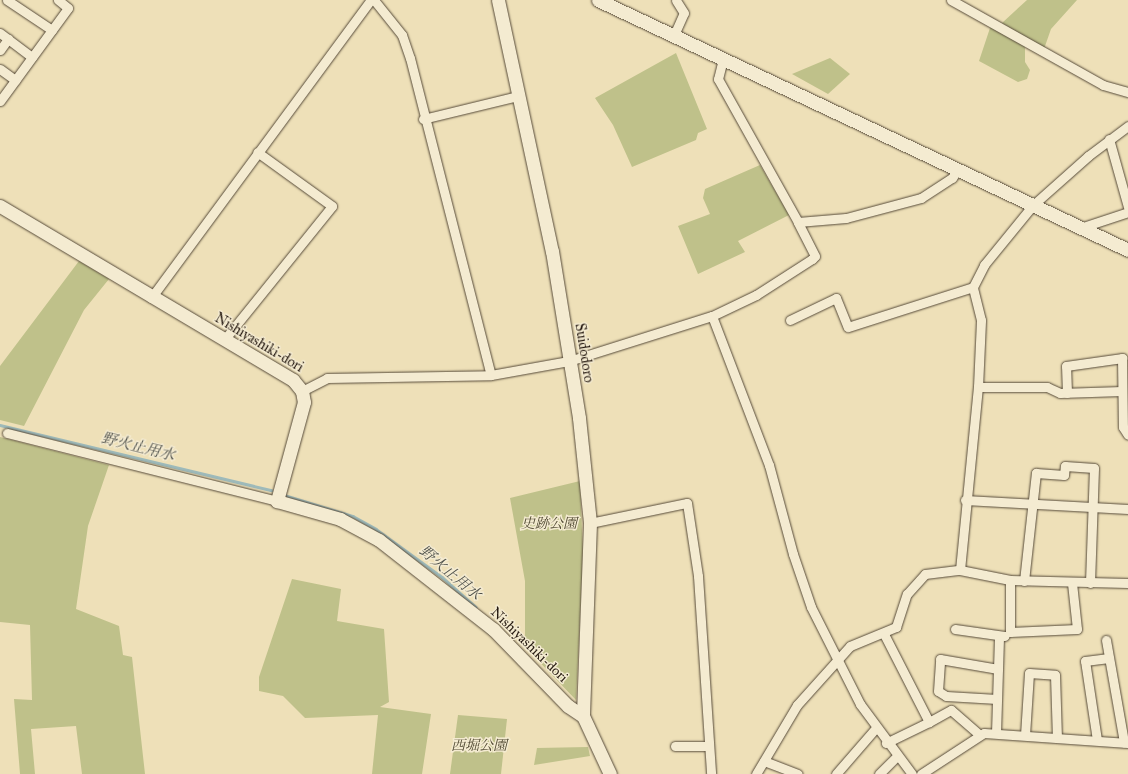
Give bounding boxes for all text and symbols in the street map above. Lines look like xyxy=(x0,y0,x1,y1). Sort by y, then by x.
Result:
street label: Nishiyashiki-dori xyxy=(212,310,306,376)
street label: Suidodoro xyxy=(571,322,597,384)
water label: 野火止用水 xyxy=(99,429,177,465)
park label: 史跡公園 xyxy=(521,516,577,532)
water label: 野火止用水 xyxy=(415,542,485,604)
street label: Nishiyashiki-dori xyxy=(487,604,571,686)
park label: 西堀公園 xyxy=(451,738,507,754)

